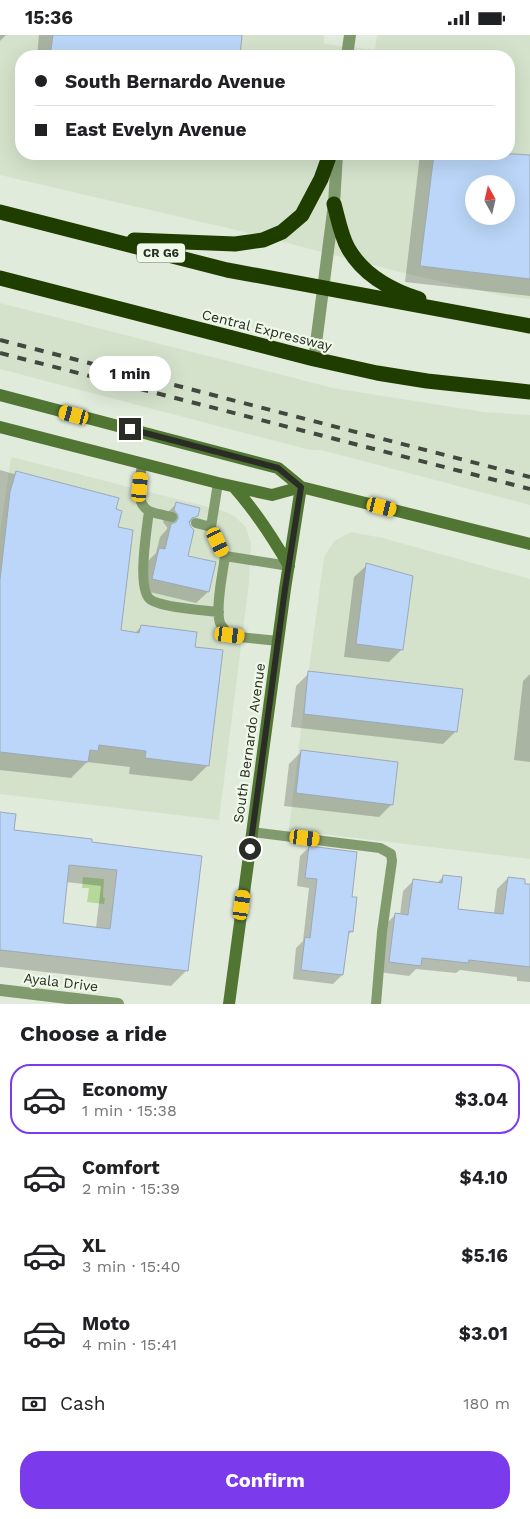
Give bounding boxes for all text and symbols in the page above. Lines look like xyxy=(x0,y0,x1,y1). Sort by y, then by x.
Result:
text: 15:36 xyxy=(25,6,73,29)
text: South Bernardo Avenue xyxy=(65,70,285,93)
text: East Evelyn Avenue xyxy=(65,118,246,141)
north arrow xyxy=(465,175,515,225)
map controls xyxy=(465,175,515,225)
road number: CR G6 xyxy=(137,243,185,263)
street label: Central Expressway xyxy=(200,306,334,354)
callout: 1 min xyxy=(89,357,171,391)
text: 1 min xyxy=(109,364,151,383)
car xyxy=(57,404,90,426)
route end xyxy=(119,418,141,440)
car xyxy=(131,471,148,503)
car xyxy=(365,496,398,518)
car xyxy=(204,525,231,559)
car xyxy=(214,626,245,644)
street label: South Bernardo Avenue xyxy=(230,662,268,824)
car xyxy=(289,829,320,847)
route start xyxy=(239,838,261,860)
car xyxy=(232,889,251,921)
street label: Ayala Drive xyxy=(23,969,99,995)
text: Choose a ride xyxy=(20,1021,167,1046)
icon: car xyxy=(22,1077,67,1122)
text: Economy xyxy=(82,1078,167,1101)
text: $3.04 xyxy=(455,1088,508,1111)
text: 1 min · 15:38 xyxy=(82,1101,177,1120)
icon: car xyxy=(22,1155,67,1200)
text: Comfort xyxy=(82,1156,160,1179)
text: $4.10 xyxy=(460,1166,508,1189)
text: 2 min · 15:39 xyxy=(82,1179,180,1198)
icon: car xyxy=(22,1233,67,1278)
text: XL xyxy=(82,1234,106,1257)
text: $5.16 xyxy=(461,1244,508,1267)
text: 3 min · 15:40 xyxy=(82,1257,180,1276)
icon: car xyxy=(22,1311,67,1356)
text: Moto xyxy=(82,1312,130,1335)
text: $3.01 xyxy=(459,1322,508,1345)
text: 4 min · 15:41 xyxy=(82,1335,177,1354)
icon: cash xyxy=(20,1390,48,1418)
text: Cash xyxy=(60,1392,106,1415)
text: 180 m xyxy=(463,1394,510,1413)
button: Confirm xyxy=(20,1451,510,1509)

